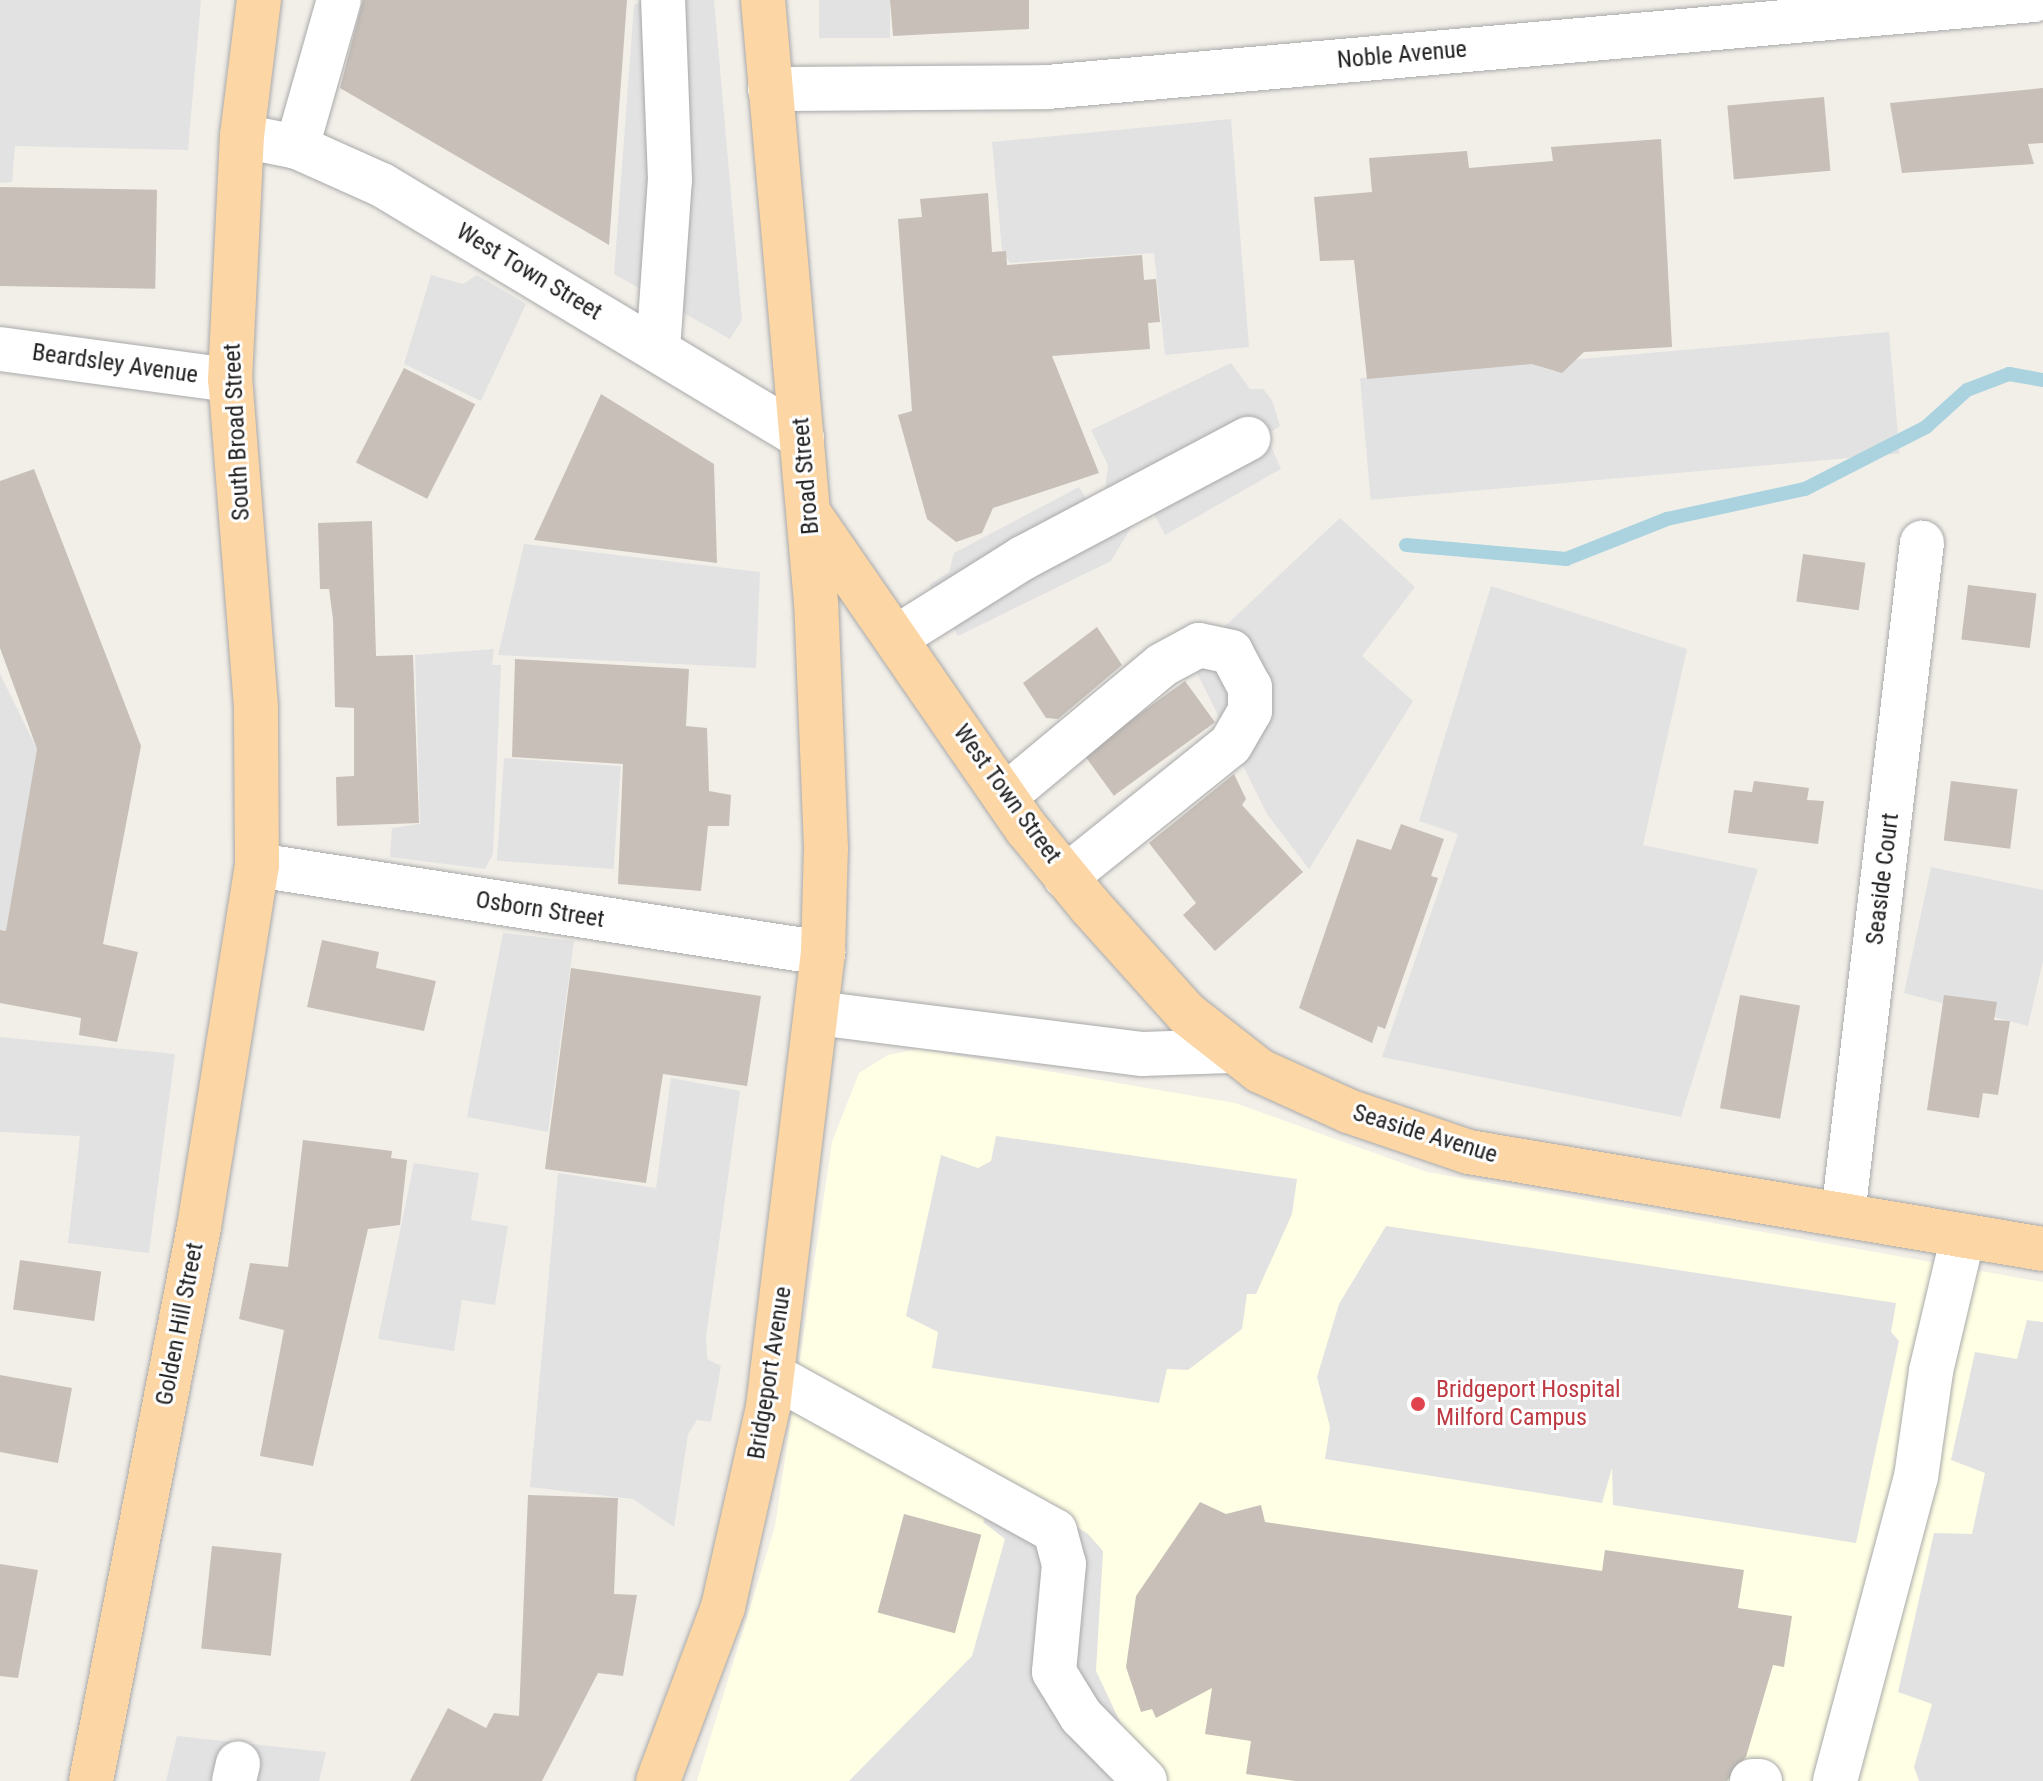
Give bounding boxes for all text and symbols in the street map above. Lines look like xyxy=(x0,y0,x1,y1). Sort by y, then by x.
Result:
street label: Noble Avenue xyxy=(1336,35,1468,75)
street label: West Town Street xyxy=(451,217,607,327)
street label: Beardsley Avenue xyxy=(30,338,200,390)
street label: South Broad Street xyxy=(218,343,256,521)
street label: Broad Street xyxy=(787,416,825,536)
street label: West Town Street xyxy=(947,719,1067,869)
street label: Seaside Court xyxy=(1861,811,1905,947)
street label: Osborn Street xyxy=(474,886,606,934)
street label: Seaside Avenue xyxy=(1349,1098,1501,1170)
street label: Golden Hill Street xyxy=(150,1240,210,1408)
street label: Bridgeport Avenue xyxy=(742,1285,798,1461)
place label: Bridgeport Hospital Milford Campus xyxy=(1436,1376,1621,1432)
marker: Bridgeport Hospital Milford Campus xyxy=(1407,1393,1429,1415)

